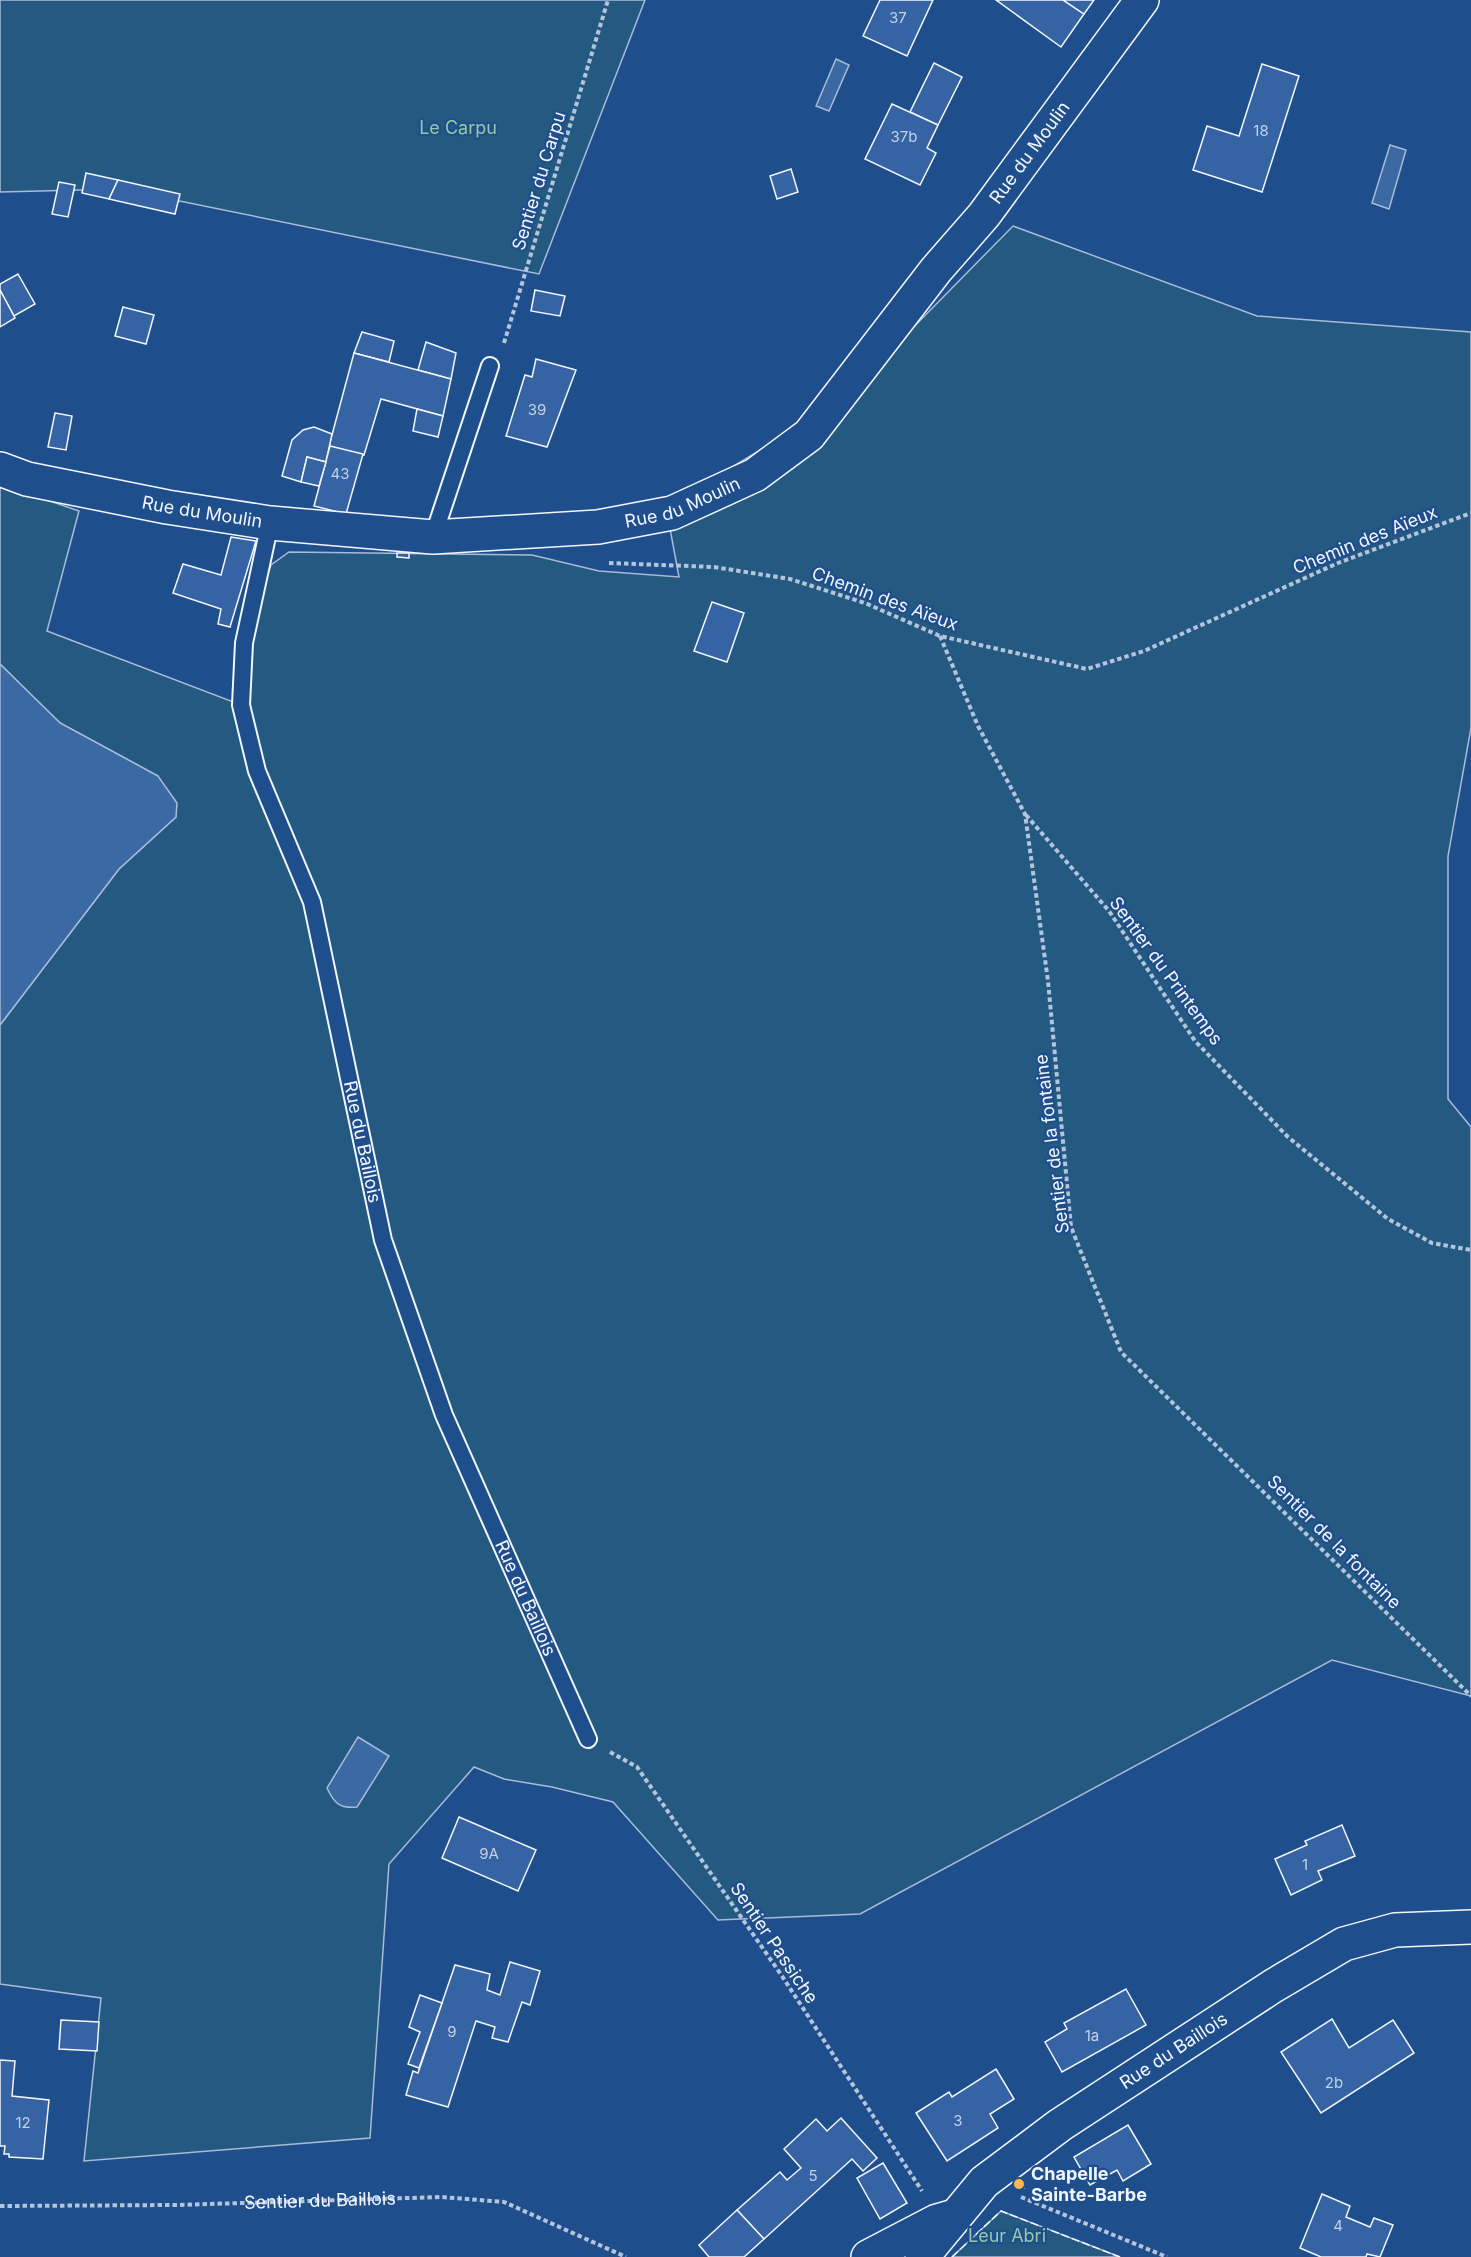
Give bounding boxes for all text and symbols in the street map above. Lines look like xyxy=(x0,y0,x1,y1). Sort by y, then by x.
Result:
house number: 37 xyxy=(889,8,907,27)
street label: Rue du Moulin xyxy=(985,97,1074,208)
street label: Sentier du Carpu xyxy=(507,109,570,253)
park label: Le Carpu xyxy=(419,117,497,138)
house number: 18 xyxy=(1253,121,1269,140)
house number: 37b xyxy=(891,127,917,146)
house number: 39 xyxy=(528,400,546,419)
house number: 43 xyxy=(331,464,349,483)
street label: Rue du Moulin xyxy=(623,472,743,532)
street label: Rue du Moulin xyxy=(140,491,264,532)
street label: Chemin des Aïeux xyxy=(1290,501,1440,578)
street label: Chemin des Aïeux xyxy=(809,562,961,635)
street label: Sentier du Printemps xyxy=(1106,893,1227,1049)
street label: Sentier de la fontaine xyxy=(1030,1053,1073,1235)
street label: Rue du Baillois xyxy=(340,1079,386,1205)
street label: Sentier de la fontaine xyxy=(1263,1470,1406,1613)
street label: Rue du Baillois xyxy=(491,1537,561,1659)
house number: 9A xyxy=(479,1844,499,1863)
house number: 1 xyxy=(1302,1855,1308,1874)
street label: Sentier Passiche xyxy=(726,1878,823,2007)
street label: Rue du Baillois xyxy=(1116,2008,1231,2093)
house number: 9 xyxy=(447,2022,457,2041)
house number: 1a xyxy=(1085,2026,1099,2045)
house number: 2b xyxy=(1325,2073,1343,2092)
house number: 3 xyxy=(953,2111,963,2130)
house number: 12 xyxy=(15,2113,31,2132)
place label: Chapelle Sainte-Barbe xyxy=(1031,2163,1147,2205)
house number: 5 xyxy=(808,2166,818,2185)
marker: Chapelle Sainte-Barbe xyxy=(1012,2177,1026,2191)
street label: Sentier du Baillois xyxy=(244,2187,396,2213)
house number: 4 xyxy=(1333,2216,1343,2235)
park label: Leur Abri xyxy=(968,2225,1046,2246)

